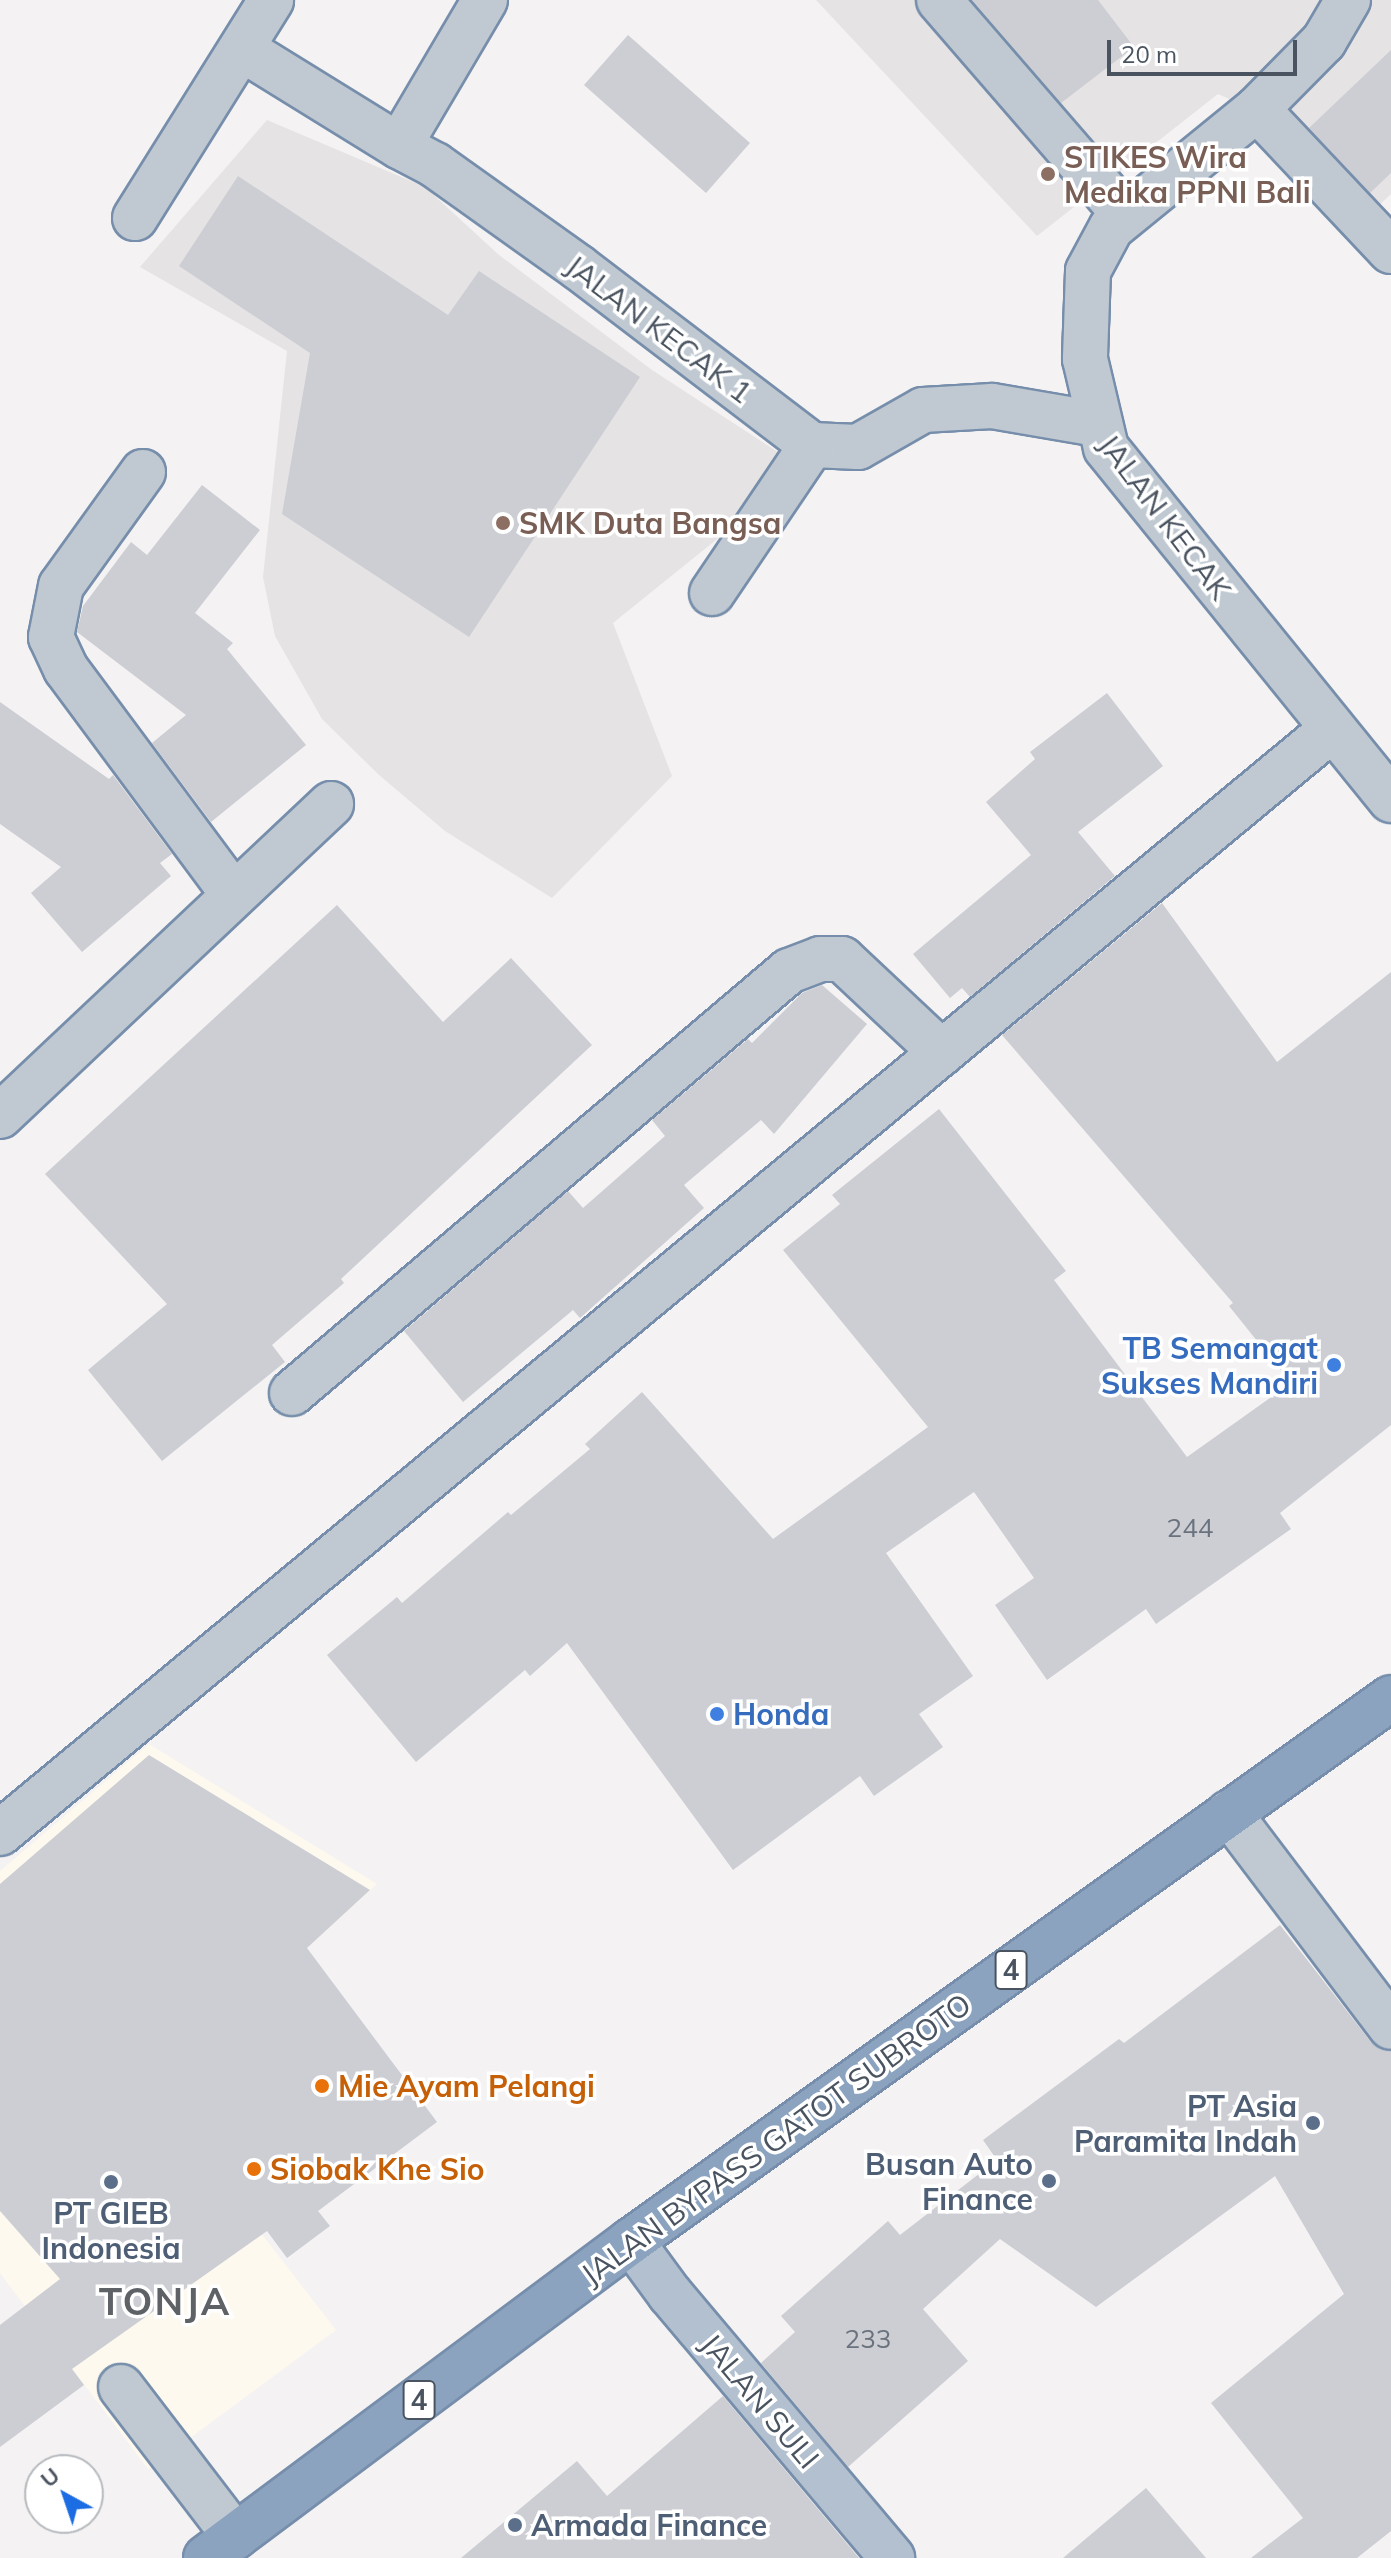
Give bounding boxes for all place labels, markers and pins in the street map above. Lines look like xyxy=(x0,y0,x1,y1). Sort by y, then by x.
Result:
place label: STIKES Wira Medika PPNI Bali xyxy=(1064,139,1311,210)
marker: STIKES Wira Medika PPNI Bali xyxy=(1039,165,1057,183)
place label: SMK Duta Bangsa xyxy=(519,505,781,541)
marker: SMK Duta Bangsa xyxy=(494,514,512,532)
place label: TB Semangat Sukses Mandiri xyxy=(1101,1330,1318,1400)
marker: TB Semangat Sukses Mandiri xyxy=(1325,1356,1343,1374)
place label: Honda xyxy=(733,1696,829,1732)
marker: Honda xyxy=(708,1705,726,1723)
place label: Mie Ayam Pelangi xyxy=(338,2068,595,2104)
marker: Mie Ayam Pelangi xyxy=(313,2077,331,2095)
place label: PT Asia Paramita Indah xyxy=(1074,2088,1297,2158)
marker: PT Asia Paramita Indah xyxy=(1304,2114,1322,2132)
place label: Busan Auto Finance xyxy=(865,2146,1033,2216)
place label: Siobak Khe Sio xyxy=(270,2151,485,2187)
marker: Siobak Khe Sio xyxy=(245,2160,263,2178)
marker: Busan Auto Finance xyxy=(1040,2172,1058,2190)
marker: PT GIEB Indonesia xyxy=(102,2173,120,2191)
place label: PT GIEB Indonesia xyxy=(42,2195,180,2266)
place label: Armada Finance xyxy=(531,2507,767,2543)
marker: Armada Finance xyxy=(506,2516,524,2534)

